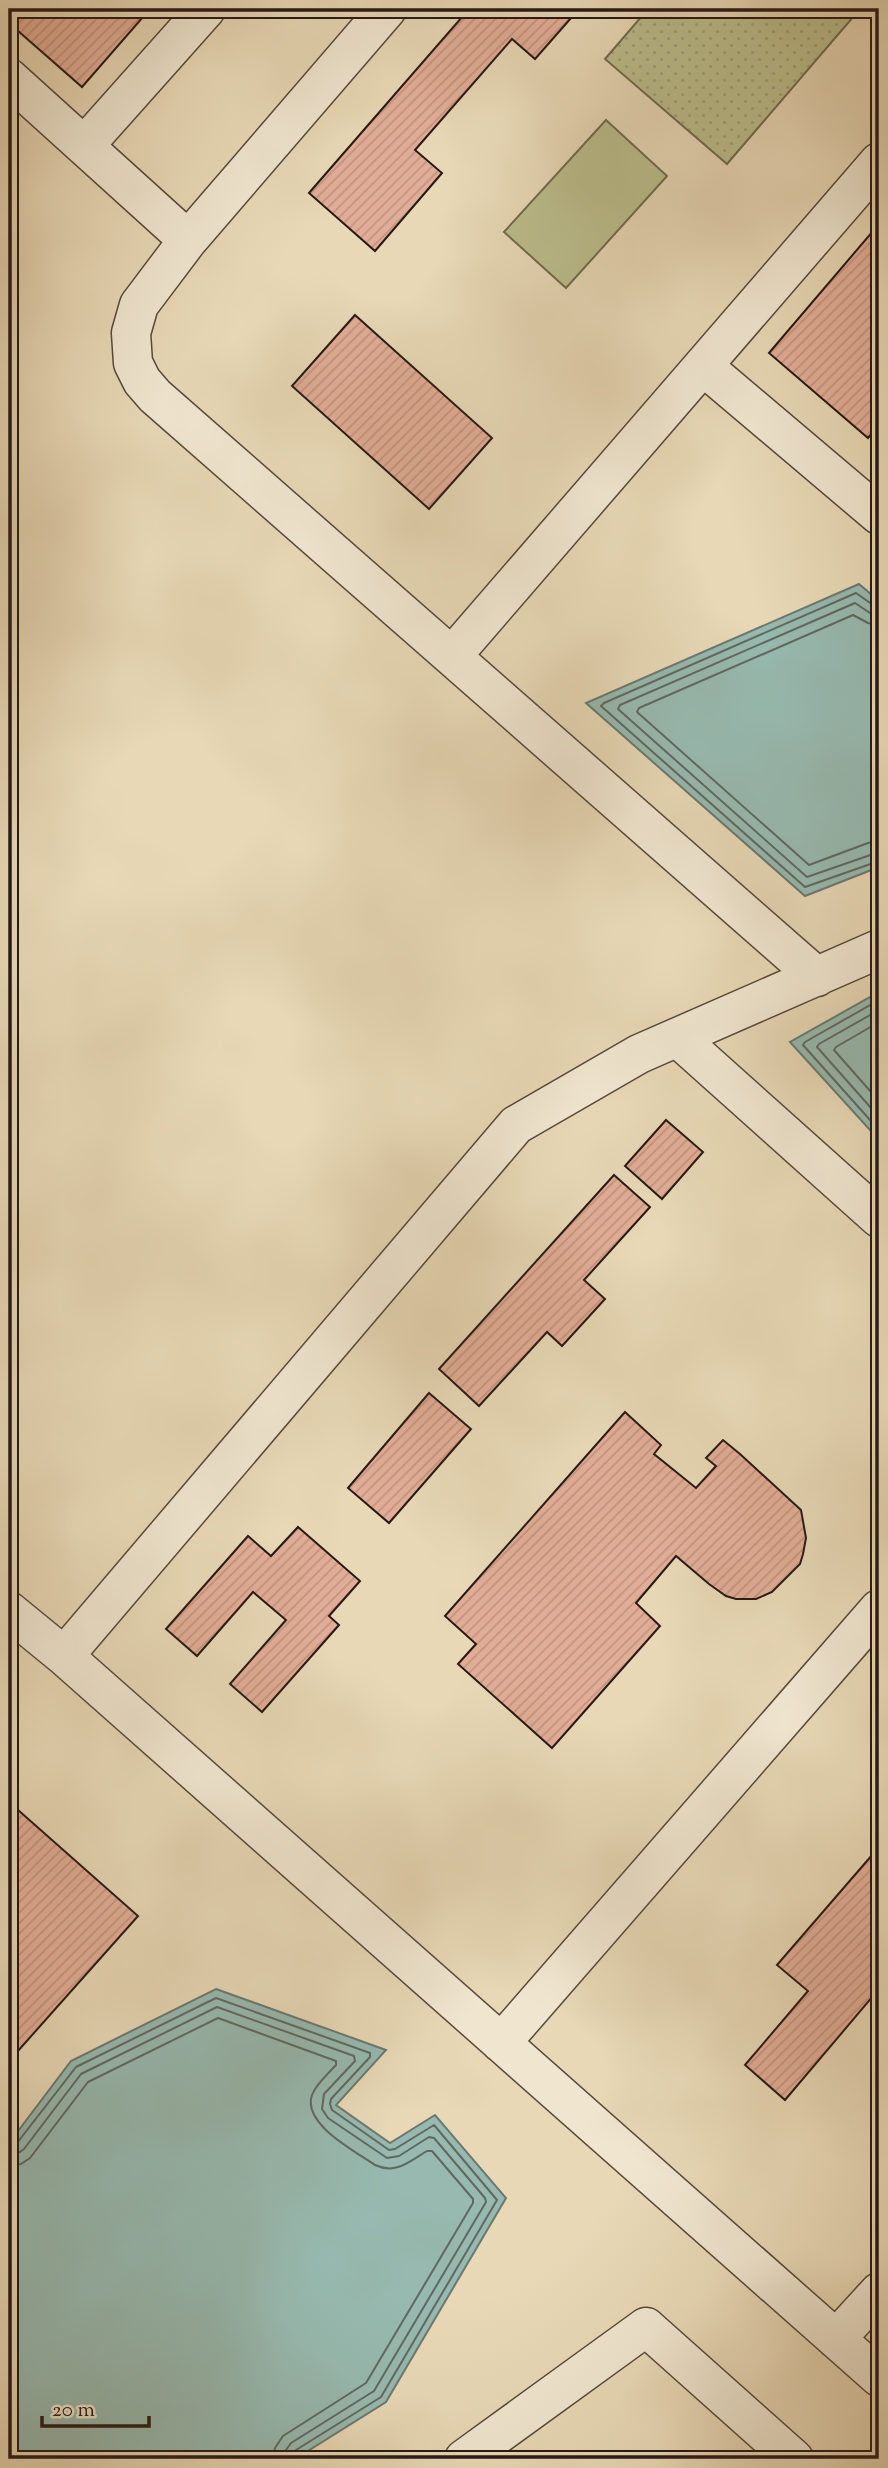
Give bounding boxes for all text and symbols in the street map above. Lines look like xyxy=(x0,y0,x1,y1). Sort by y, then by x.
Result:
scale bar xyxy=(42,2384,149,2428)
text: 20 m xyxy=(52,2396,95,2426)

